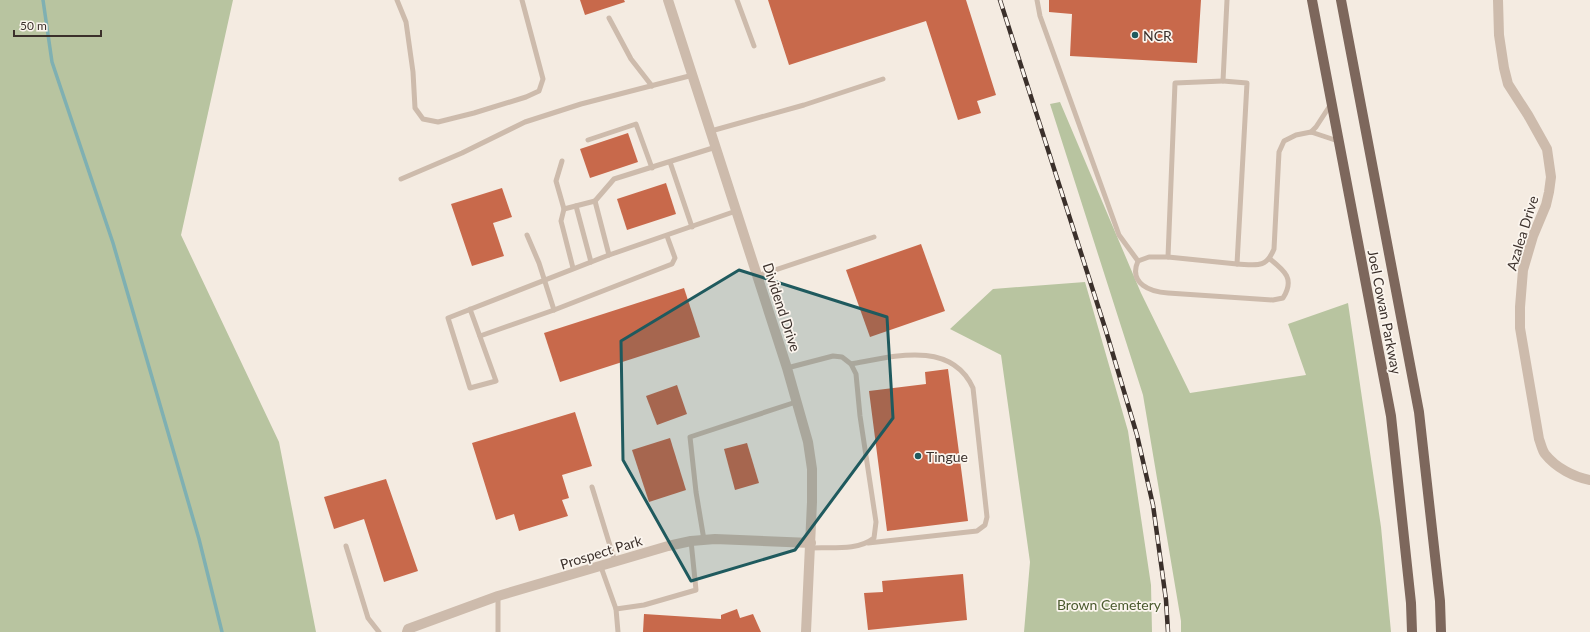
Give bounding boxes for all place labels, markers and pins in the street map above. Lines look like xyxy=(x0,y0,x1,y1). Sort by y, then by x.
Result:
place label: NCR xyxy=(1143,27,1172,44)
marker: NCR xyxy=(1130,30,1140,40)
place label: Tingue xyxy=(926,448,968,465)
marker: Tingue xyxy=(913,451,923,461)

